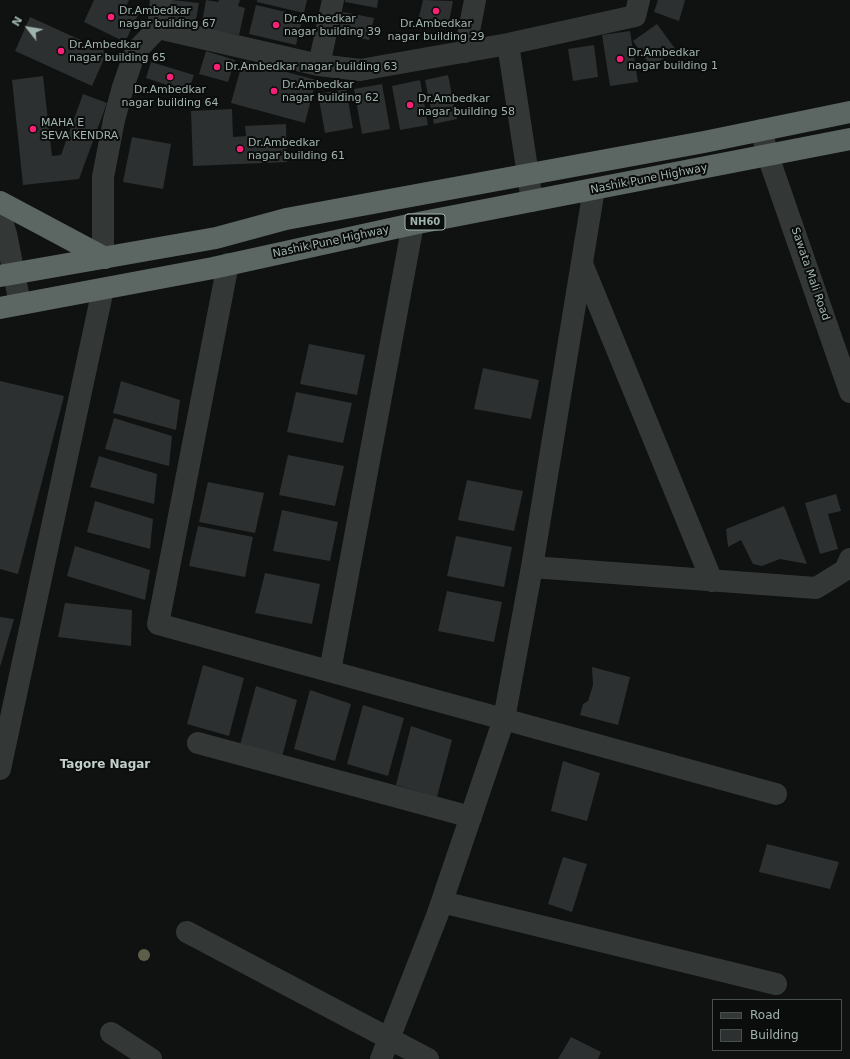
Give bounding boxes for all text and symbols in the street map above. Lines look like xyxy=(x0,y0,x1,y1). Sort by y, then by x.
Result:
place label: Dr.Ambedkar nagar building 67 xyxy=(119,4,216,30)
marker: Dr.Ambedkar nagar building 29 xyxy=(431,6,441,16)
north arrow xyxy=(8,8,48,48)
marker: Dr.Ambedkar nagar building 67 xyxy=(106,12,116,22)
place label: Dr.Ambedkar nagar building 39 xyxy=(284,12,381,38)
text: N xyxy=(9,14,25,29)
place label: Dr.Ambedkar nagar building 29 xyxy=(387,17,485,43)
marker: Dr.Ambedkar nagar building 39 xyxy=(271,20,281,30)
place label: Dr.Ambedkar nagar building 65 xyxy=(69,38,166,64)
marker: Dr.Ambedkar nagar building 65 xyxy=(56,46,66,56)
place label: Dr.Ambedkar nagar building 1 xyxy=(628,46,718,72)
marker: Dr.Ambedkar nagar building 1 xyxy=(615,54,625,64)
place label: Dr.Ambedkar nagar building 63 xyxy=(225,60,397,74)
marker: Dr.Ambedkar nagar building 63 xyxy=(212,62,222,72)
marker: Dr.Ambedkar nagar building 64 xyxy=(165,72,175,82)
place label: Dr.Ambedkar nagar building 62 xyxy=(282,78,379,104)
place label: Dr.Ambedkar nagar building 64 xyxy=(121,83,219,109)
marker: Dr.Ambedkar nagar building 62 xyxy=(269,86,279,96)
place label: Dr.Ambedkar nagar building 58 xyxy=(418,92,515,118)
marker: Dr.Ambedkar nagar building 58 xyxy=(405,100,415,110)
place label: MAHA E SEVA KENDRA xyxy=(41,116,118,142)
marker: MAHA E SEVA KENDRA xyxy=(28,124,38,134)
place label: Dr.Ambedkar nagar building 61 xyxy=(248,136,345,162)
marker: Dr.Ambedkar nagar building 61 xyxy=(235,144,245,154)
street label: Nashik Pune Highway xyxy=(589,161,709,197)
road number: NH60 xyxy=(405,214,445,230)
street label: Nashik Pune Highway xyxy=(272,223,390,261)
street label: Sawata Mali Road xyxy=(788,226,832,322)
district label: Tagore Nagar xyxy=(60,758,150,772)
legend xyxy=(712,999,842,1051)
text: Road xyxy=(750,1008,780,1022)
text: Building xyxy=(750,1028,799,1042)

